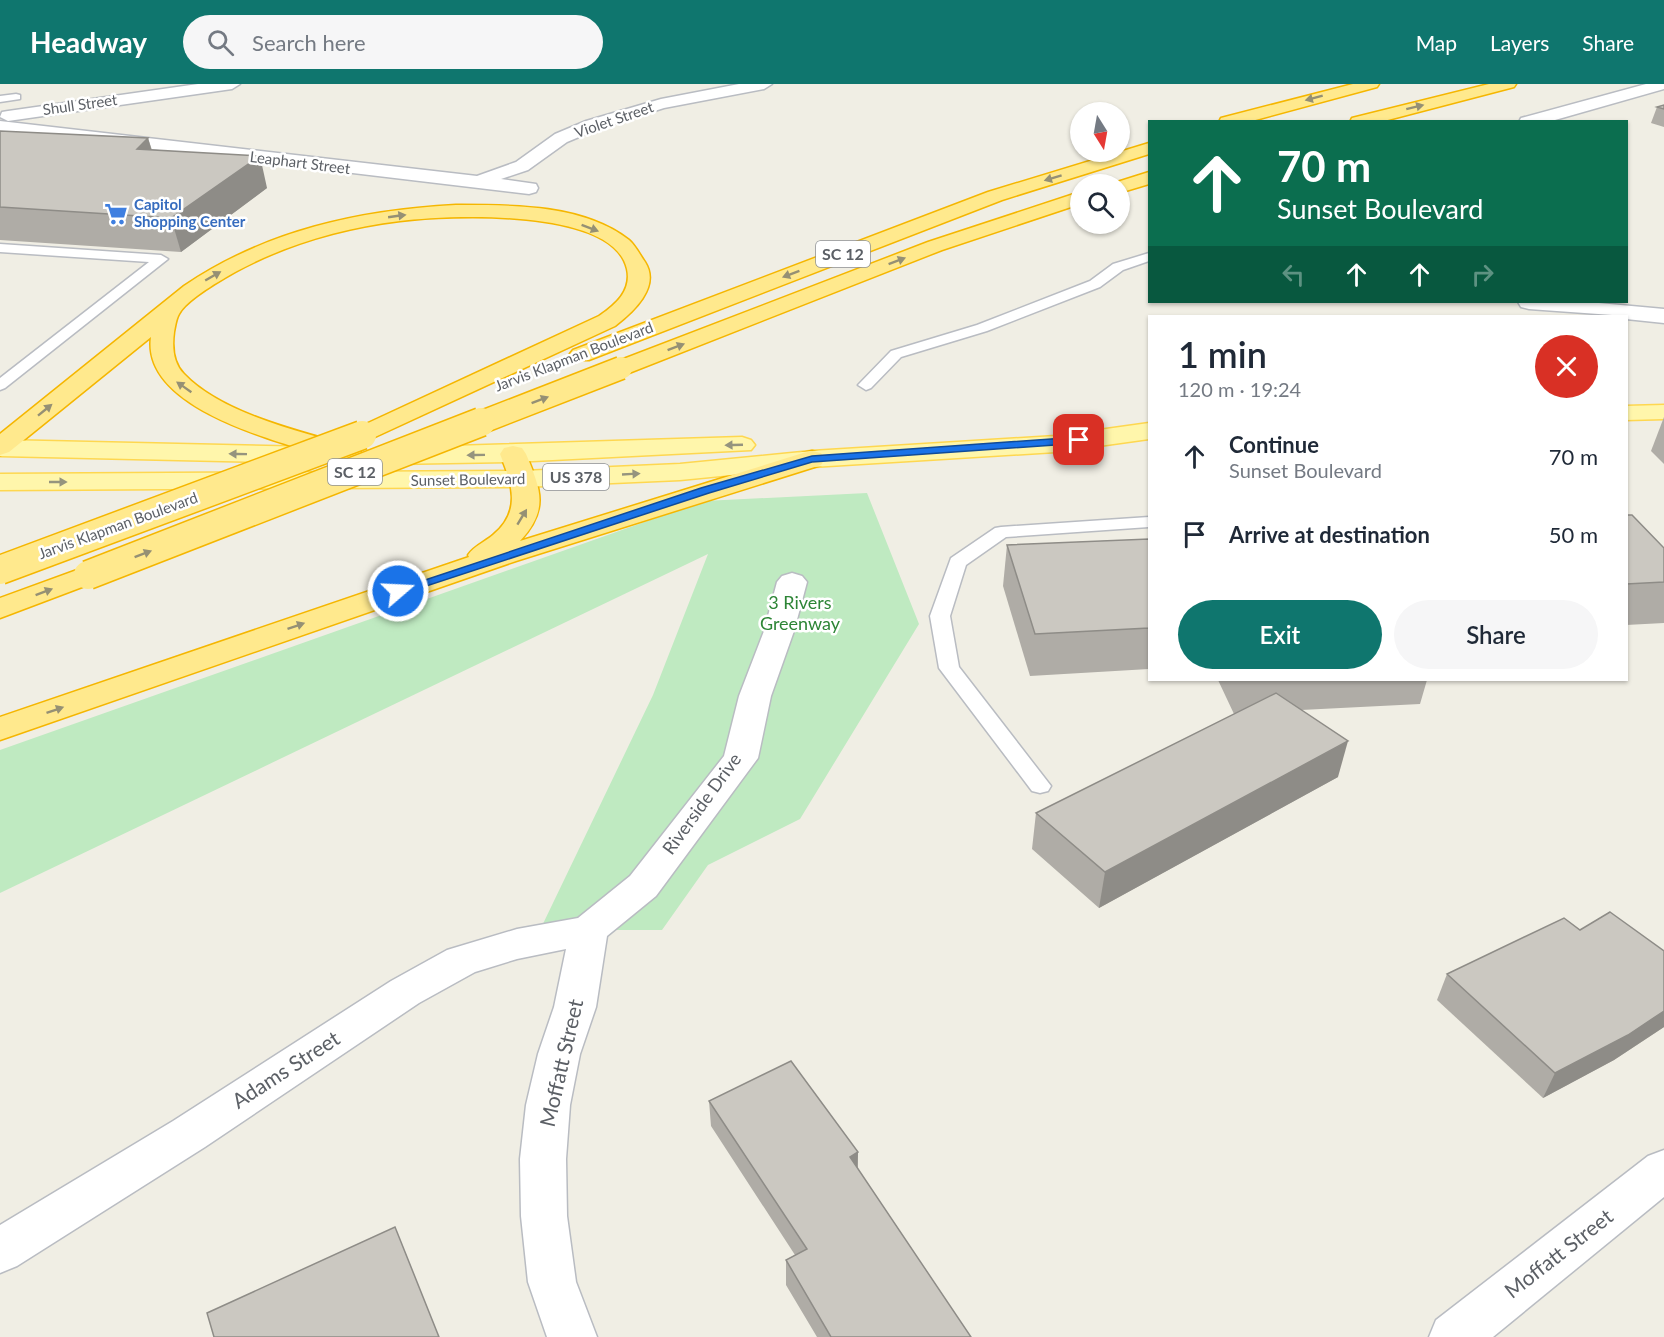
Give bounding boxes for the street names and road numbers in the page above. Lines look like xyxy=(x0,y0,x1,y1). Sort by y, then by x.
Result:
street label: Shull Street xyxy=(41,90,119,118)
street label: Violet Street xyxy=(572,97,656,141)
street label: Leaphart Street xyxy=(249,147,352,177)
road number: SC 12 xyxy=(816,241,870,267)
street label: Jarvis Klapman Boulevard xyxy=(492,318,655,395)
road number: SC 12 xyxy=(328,459,382,485)
road number: US 378 xyxy=(543,464,609,490)
street label: Sunset Boulevard xyxy=(411,469,525,489)
street label: Jarvis Klapman Boulevard xyxy=(35,488,200,562)
street label: Riverside Drive xyxy=(657,749,745,858)
street label: Moffatt Street xyxy=(534,996,587,1129)
street label: Adams Street xyxy=(227,1024,344,1113)
street label: Moffatt Street xyxy=(1499,1203,1617,1303)

